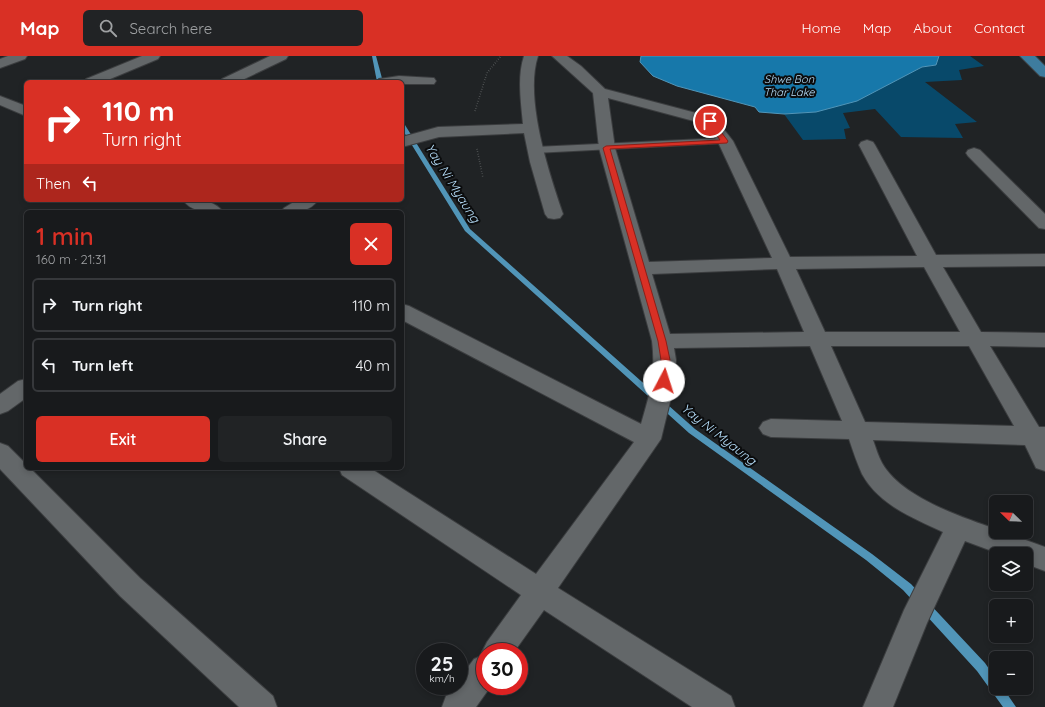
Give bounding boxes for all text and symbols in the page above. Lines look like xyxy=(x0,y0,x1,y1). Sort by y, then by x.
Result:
search box xyxy=(83,10,363,46)
text: Map xyxy=(20,16,59,40)
icon: search xyxy=(97,17,119,39)
text: Search here xyxy=(129,19,212,38)
text: Home xyxy=(802,19,841,37)
text: Map xyxy=(863,19,891,37)
text: About xyxy=(913,19,952,37)
text: Contact xyxy=(974,19,1025,37)
water label: Shwe Bon Thar Lake xyxy=(763,72,815,99)
text: 110 m xyxy=(102,93,175,128)
icon: right xyxy=(36,96,88,148)
pin xyxy=(693,104,727,138)
icon: arrive xyxy=(699,110,721,132)
text: Turn right xyxy=(102,128,182,151)
water label: Yay Ni Myaung xyxy=(422,140,484,226)
icon: left xyxy=(79,172,101,194)
text: Then xyxy=(36,174,71,193)
text: 1 min xyxy=(36,221,94,251)
button: close xyxy=(350,223,392,265)
text: 160 m · 21:31 xyxy=(36,251,107,267)
icon: right xyxy=(38,294,60,316)
text: Turn right xyxy=(72,296,143,315)
text: 110 m xyxy=(352,296,390,315)
icon: left xyxy=(38,354,60,376)
text: Turn left xyxy=(72,356,134,375)
text: 40 m xyxy=(355,356,390,375)
position arrow xyxy=(643,360,685,402)
water label: Yay Ni Myaung xyxy=(678,400,760,469)
button: Exit xyxy=(36,416,210,462)
button: Share xyxy=(218,416,392,462)
north arrow xyxy=(989,495,1033,539)
map controls xyxy=(989,495,1033,695)
button: layers xyxy=(989,547,1033,591)
button: + xyxy=(989,599,1033,643)
speed limit sign: 30 xyxy=(476,643,528,695)
text: 25 xyxy=(431,651,453,676)
button: − xyxy=(989,651,1033,695)
text: km/h xyxy=(429,672,455,685)

